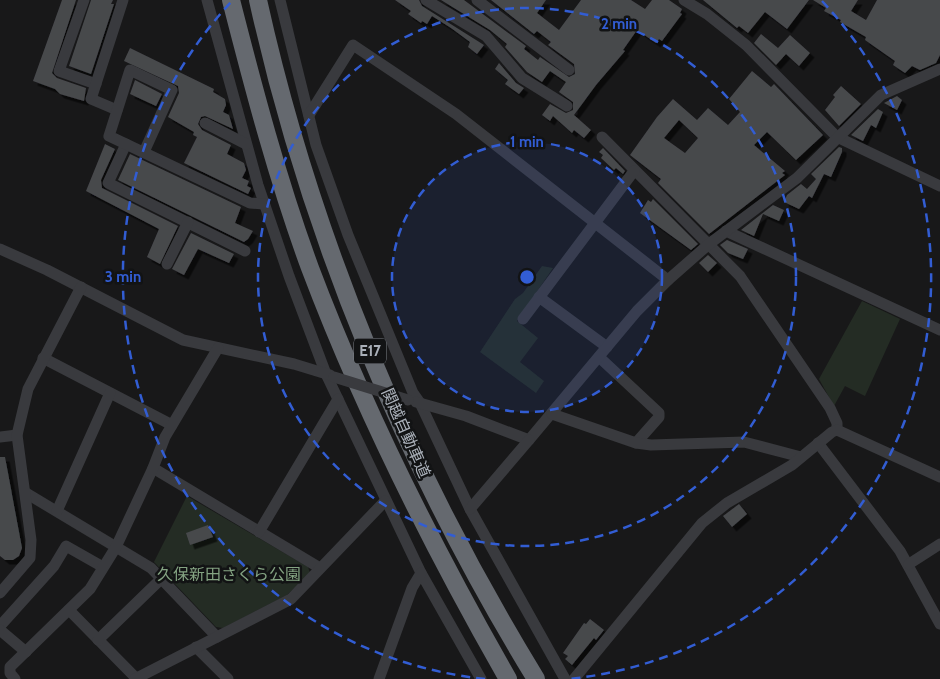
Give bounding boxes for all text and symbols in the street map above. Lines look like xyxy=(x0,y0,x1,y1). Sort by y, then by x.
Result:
text: 2 min xyxy=(601,15,637,33)
text: 1 min xyxy=(510,133,544,151)
text: 3 min xyxy=(105,268,141,286)
centre of rings xyxy=(518,268,536,286)
road number: E17 xyxy=(354,338,386,364)
street label: 関越自動車道 xyxy=(378,385,434,481)
park label: 久保新田さくら公園 xyxy=(157,565,301,584)

